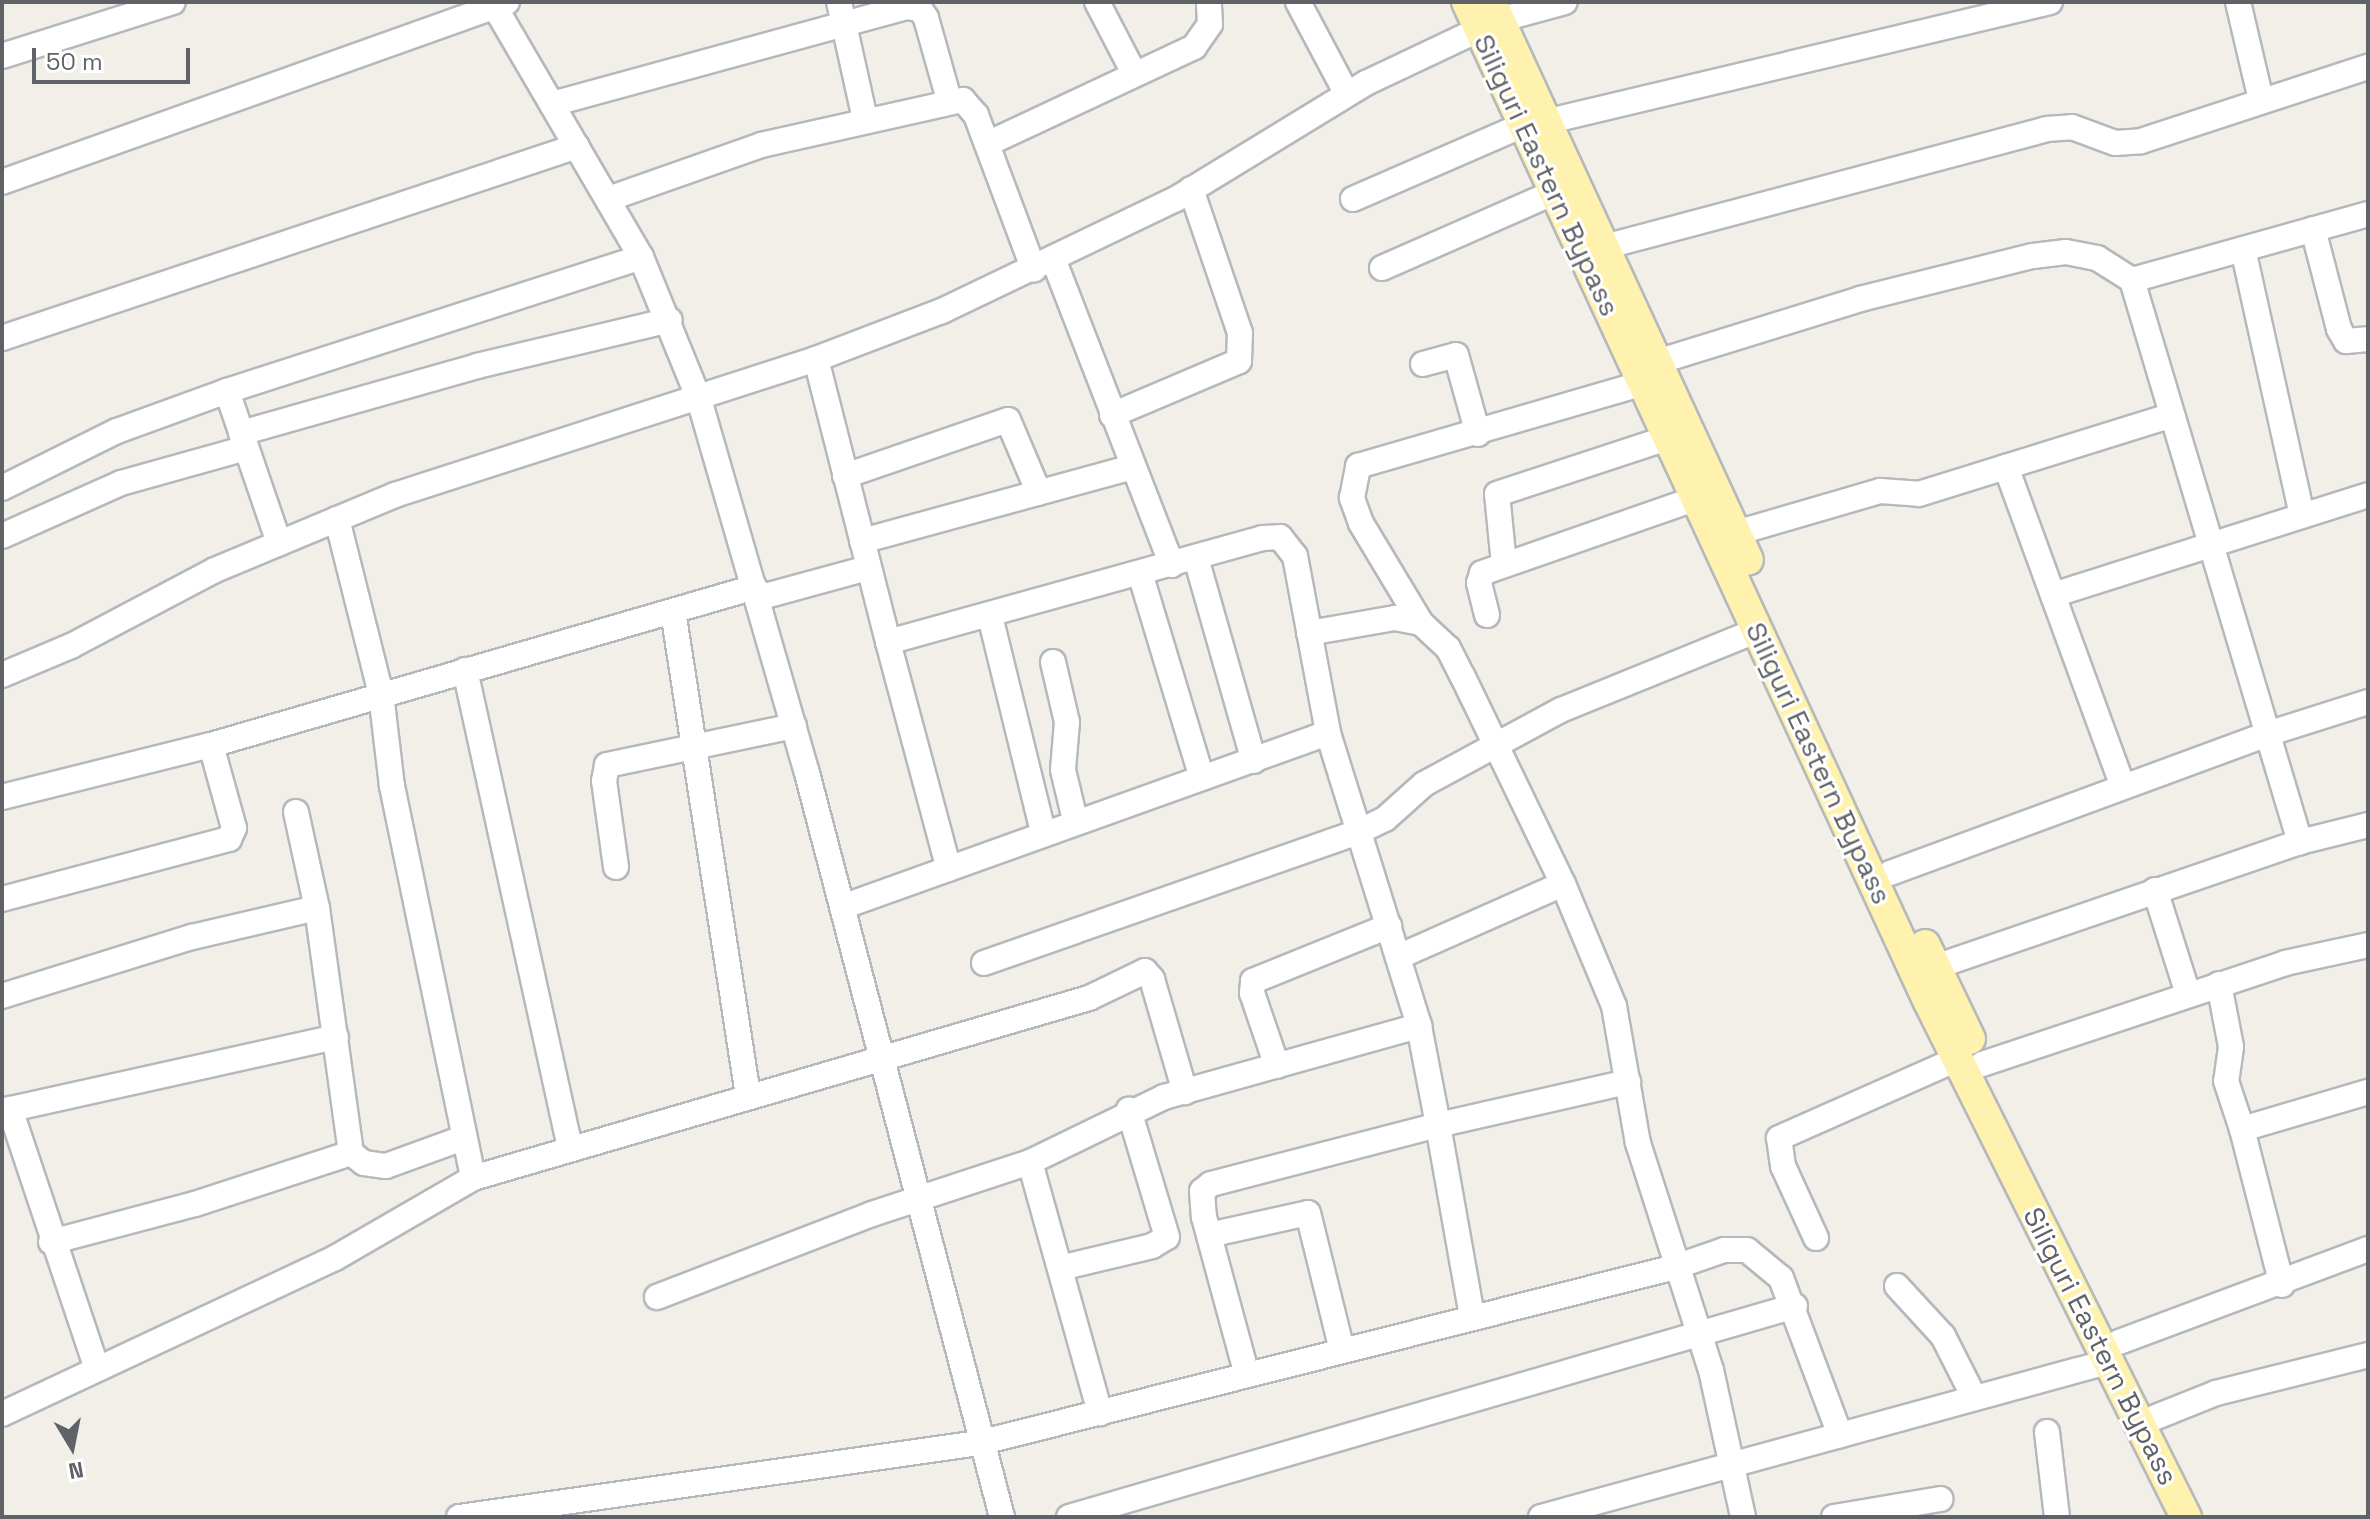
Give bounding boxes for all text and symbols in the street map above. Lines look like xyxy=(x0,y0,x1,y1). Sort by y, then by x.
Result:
street label: Siliguri Eastern Bypass xyxy=(1467,29,1627,321)
scale bar xyxy=(36,32,194,82)
text: 50 m xyxy=(46,46,103,77)
street label: Siliguri Eastern Bypass xyxy=(1739,617,1899,909)
street label: Siliguri Eastern Bypass xyxy=(2016,1202,2186,1490)
north arrow xyxy=(32,1407,112,1487)
text: N xyxy=(66,1456,86,1486)

